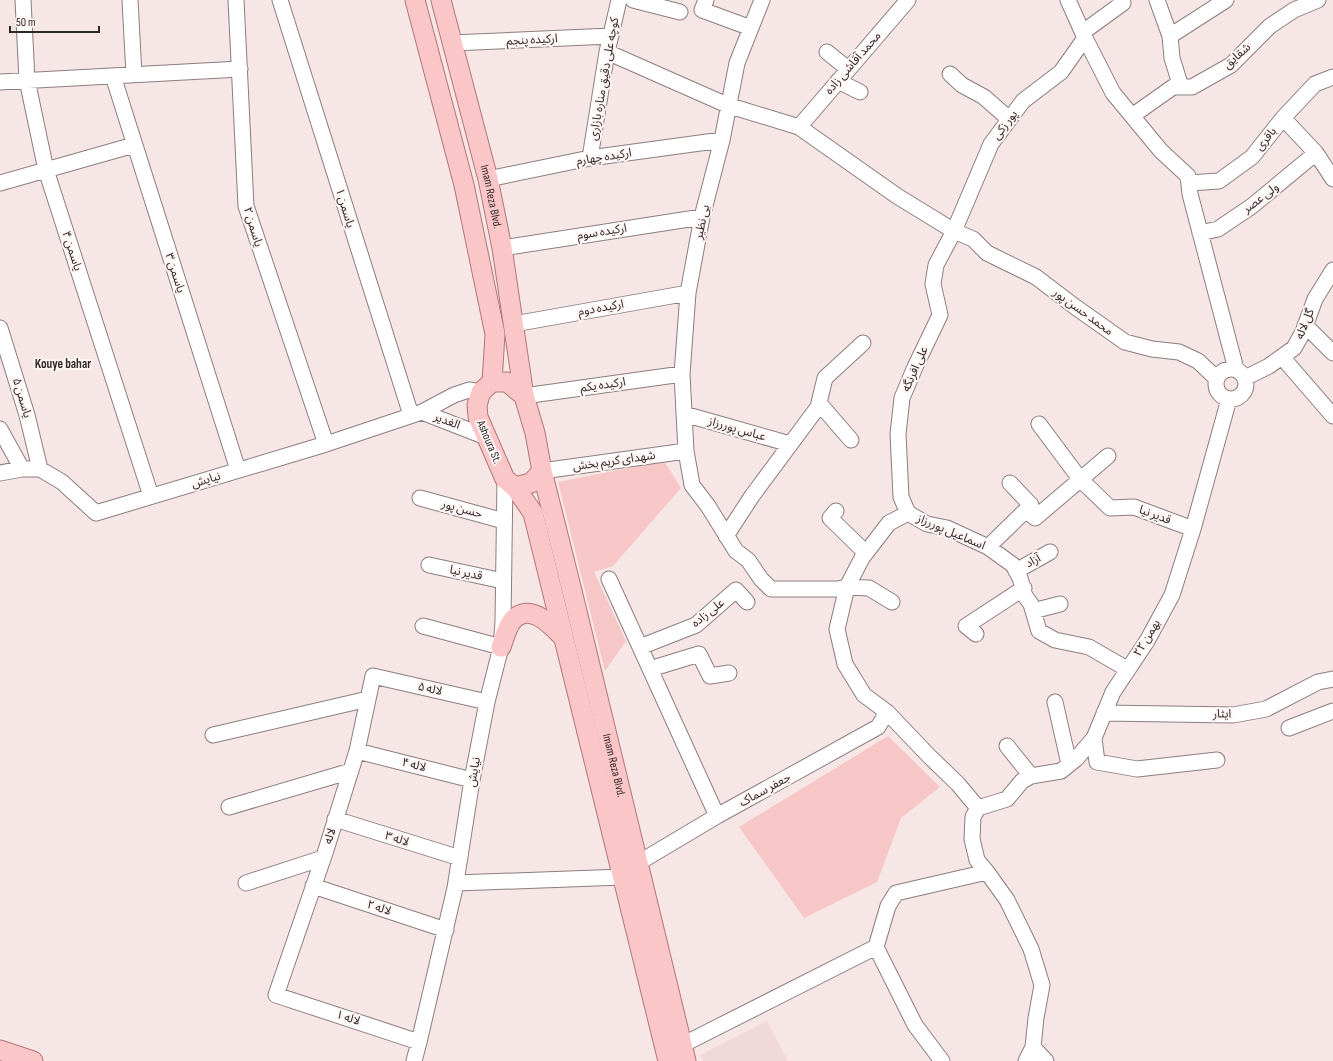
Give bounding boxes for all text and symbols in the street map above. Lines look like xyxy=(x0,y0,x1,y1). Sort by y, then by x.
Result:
scale bar xyxy=(10,8,99,34)
text: 50 m xyxy=(16,15,36,30)
street label: کوچه علی دقیق مناره بازاری xyxy=(586,15,622,142)
street label: محمد آقاشی زاده xyxy=(822,28,884,98)
street label: ارکیده پنجم xyxy=(506,31,558,50)
street label: شقایق xyxy=(1220,40,1254,72)
street label: پور زکی xyxy=(989,107,1021,143)
street label: باقری xyxy=(1252,124,1280,154)
street label: ارکیده چهارم xyxy=(575,145,633,170)
street label: Imam Reza Blvd. xyxy=(477,163,505,230)
street label: ولی عصر xyxy=(1239,180,1282,217)
street label: یاسمن ۱ xyxy=(332,186,358,230)
street label: بی نظیر xyxy=(691,203,713,242)
street label: یاسمن ۲ xyxy=(240,205,266,249)
street label: ارکیده سوم xyxy=(576,221,628,244)
street label: یاسمن ۴ xyxy=(59,229,85,273)
street label: یاسمن ۳ xyxy=(162,251,188,295)
street label: محمد حسن پور xyxy=(1049,285,1116,339)
street label: ارکیده دوم xyxy=(577,297,625,320)
street label: گل لاله xyxy=(1292,306,1318,341)
street label: علی افرنگه xyxy=(898,344,932,394)
district label: Kouye bahar xyxy=(35,356,91,372)
street label: ارکیده یکم xyxy=(579,374,627,397)
street label: یاسمن ۵ xyxy=(9,376,35,420)
street label: الغدیر xyxy=(431,409,462,433)
street label: عباس پوررزاز xyxy=(705,413,768,445)
street label: Ashoura St. xyxy=(473,417,505,466)
street label: شهدای کریم بخش xyxy=(572,448,656,475)
street label: نیایش xyxy=(189,468,223,492)
street label: حسن پور xyxy=(439,496,484,522)
street label: قدیر نیا xyxy=(1137,502,1173,528)
street label: اسماعیل پوررزاز xyxy=(913,510,988,553)
street label: آزاد xyxy=(1023,550,1044,571)
street label: قدیر نیا xyxy=(448,562,484,584)
street label: علی زاده xyxy=(688,595,728,631)
street label: ۲۲ بهمن xyxy=(1130,617,1164,659)
street label: لاله ۵ xyxy=(416,679,444,699)
street label: ایثار xyxy=(1211,706,1232,722)
street label: Imam Reza Blvd. xyxy=(599,732,629,799)
street label: لاله ۴ xyxy=(400,755,428,775)
street label: نیایش xyxy=(464,756,484,788)
street label: جعفر سماک xyxy=(737,770,793,810)
street label: لاله xyxy=(320,826,340,846)
street label: لاله ۳ xyxy=(383,828,411,850)
street label: لاله ۲ xyxy=(365,897,393,919)
street label: لاله ۱ xyxy=(334,1007,362,1029)

